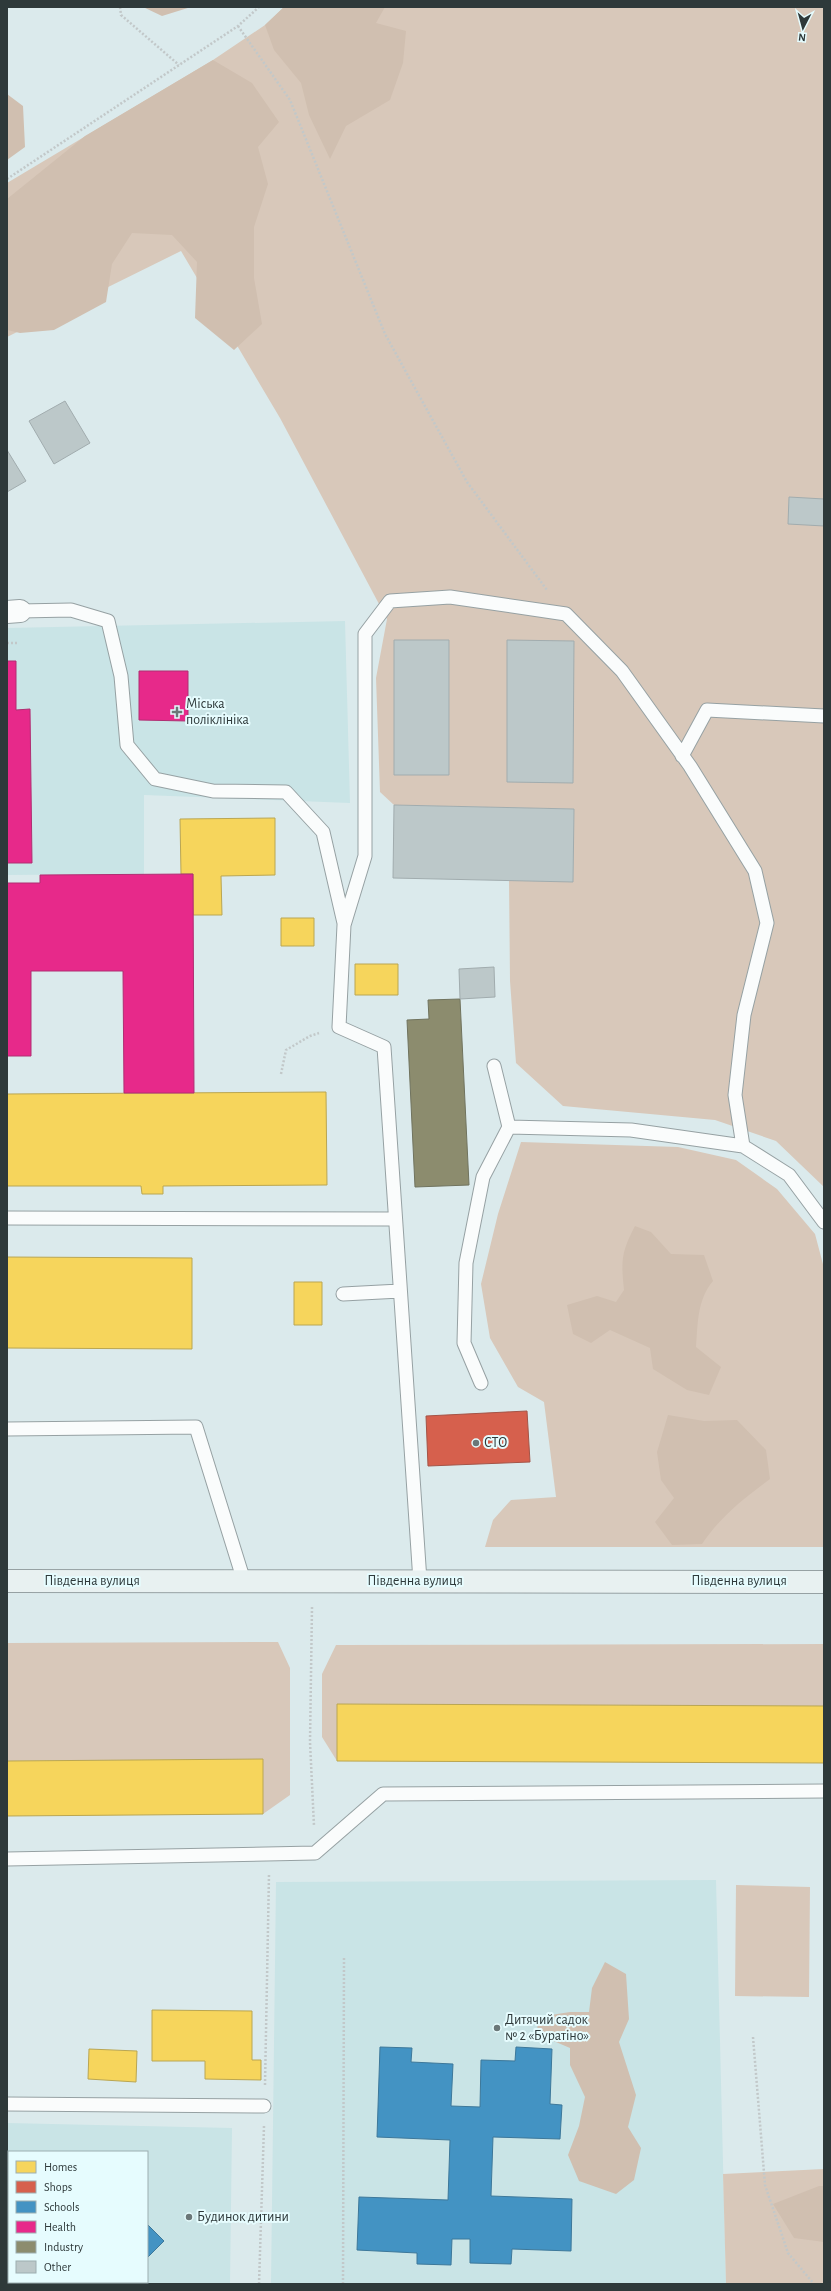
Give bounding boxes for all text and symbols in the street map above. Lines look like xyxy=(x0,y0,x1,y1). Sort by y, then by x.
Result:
north arrow xyxy=(783,8,823,48)
text: N xyxy=(798,32,806,43)
place label: Міська поліклініка xyxy=(186,697,249,727)
marker: Міська поліклініка xyxy=(171,706,183,718)
place label: СТО xyxy=(484,1436,507,1450)
marker: СТО xyxy=(471,1438,481,1448)
street label: Південна вулиця xyxy=(44,1574,140,1588)
street label: Південна вулиця xyxy=(367,1574,463,1588)
street label: Південна вулиця xyxy=(691,1574,787,1588)
place label: Дитячий садок № 2 «Буратіно» xyxy=(505,2013,589,2043)
marker: Дитячий садок № 2 «Буратіно» xyxy=(492,2023,502,2033)
legend xyxy=(8,2151,148,2283)
text: Homes xyxy=(44,2161,77,2173)
text: Shops xyxy=(44,2181,72,2193)
text: Schools xyxy=(44,2201,79,2213)
place label: Будинок дитини xyxy=(197,2210,289,2224)
marker: Будинок дитини xyxy=(184,2212,194,2222)
text: Health xyxy=(44,2221,76,2233)
text: Industry xyxy=(44,2241,83,2254)
text: Other xyxy=(44,2261,71,2273)

